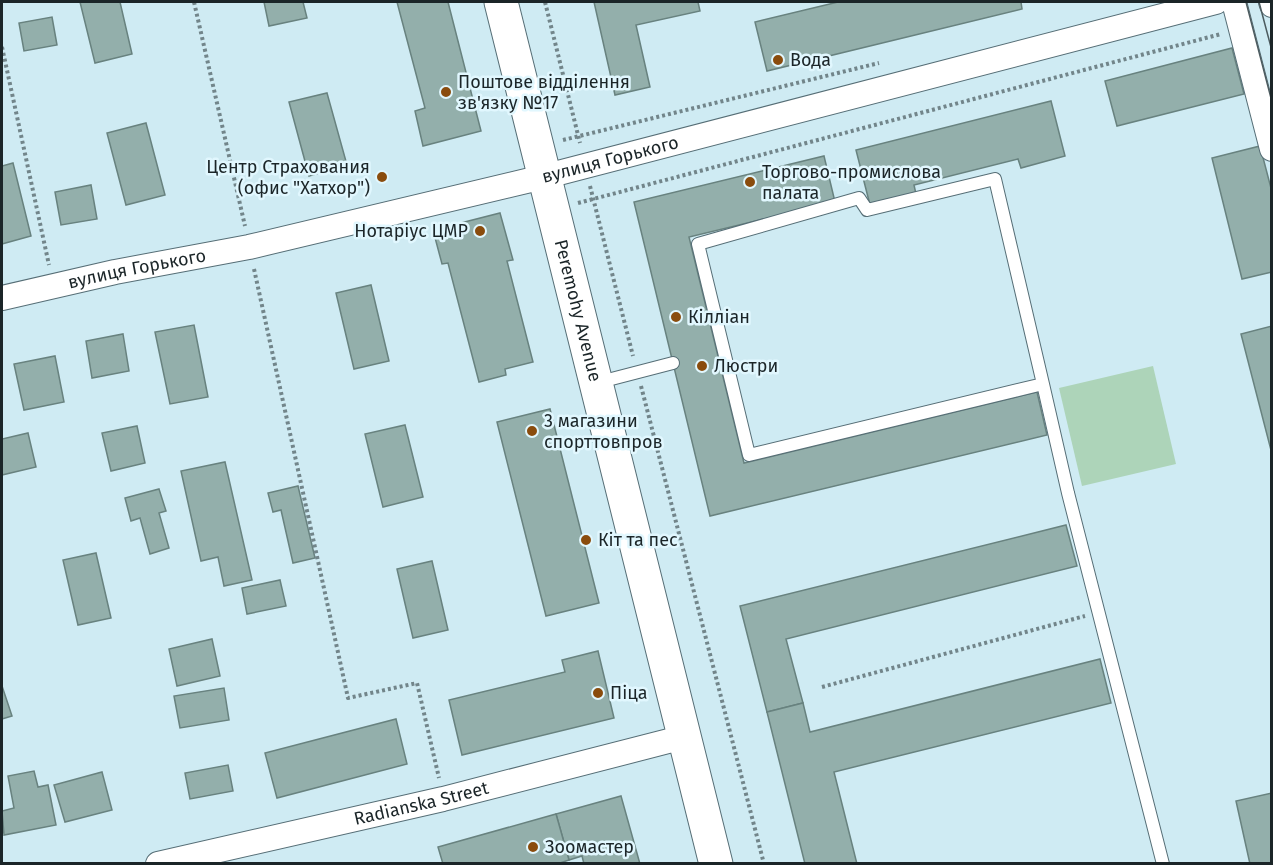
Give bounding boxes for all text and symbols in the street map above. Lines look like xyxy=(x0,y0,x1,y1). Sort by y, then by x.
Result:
place label: Вода xyxy=(790,49,831,71)
marker: Вода xyxy=(771,53,785,67)
place label: Поштове відділення зв'язку №17 xyxy=(458,71,630,114)
marker: Поштове відділення зв'язку №17 xyxy=(439,85,453,99)
street label: вулиця Горького xyxy=(540,131,681,188)
place label: Центр Страхования (офис "Хатхор") xyxy=(206,156,370,199)
place label: Торгово-промислова палата xyxy=(762,161,941,204)
marker: Центр Страхования (офис "Хатхор") xyxy=(375,170,389,184)
marker: Торгово-промислова палата xyxy=(743,175,757,189)
place label: Нотаріус ЦМР xyxy=(354,220,468,242)
marker: Нотаріус ЦМР xyxy=(473,224,487,238)
street label: Peremohy Avenue xyxy=(550,237,606,384)
street label: вулиця Горького xyxy=(66,244,208,294)
place label: Кілліан xyxy=(688,306,750,328)
marker: Кілліан xyxy=(669,310,683,324)
place label: Люстри xyxy=(714,355,778,377)
marker: Люстри xyxy=(695,359,709,373)
place label: 3 магазини спорттовпров xyxy=(544,410,663,453)
marker: 3 магазини спорттовпров xyxy=(525,424,539,438)
place label: Кіт та пес xyxy=(598,529,678,551)
marker: Кіт та пес xyxy=(579,533,593,547)
place label: Піца xyxy=(610,682,648,704)
marker: Піца xyxy=(591,686,605,700)
street label: Radianska Street xyxy=(352,777,491,830)
place label: Зоомастер xyxy=(545,836,634,858)
marker: Зоомастер xyxy=(526,840,540,854)

